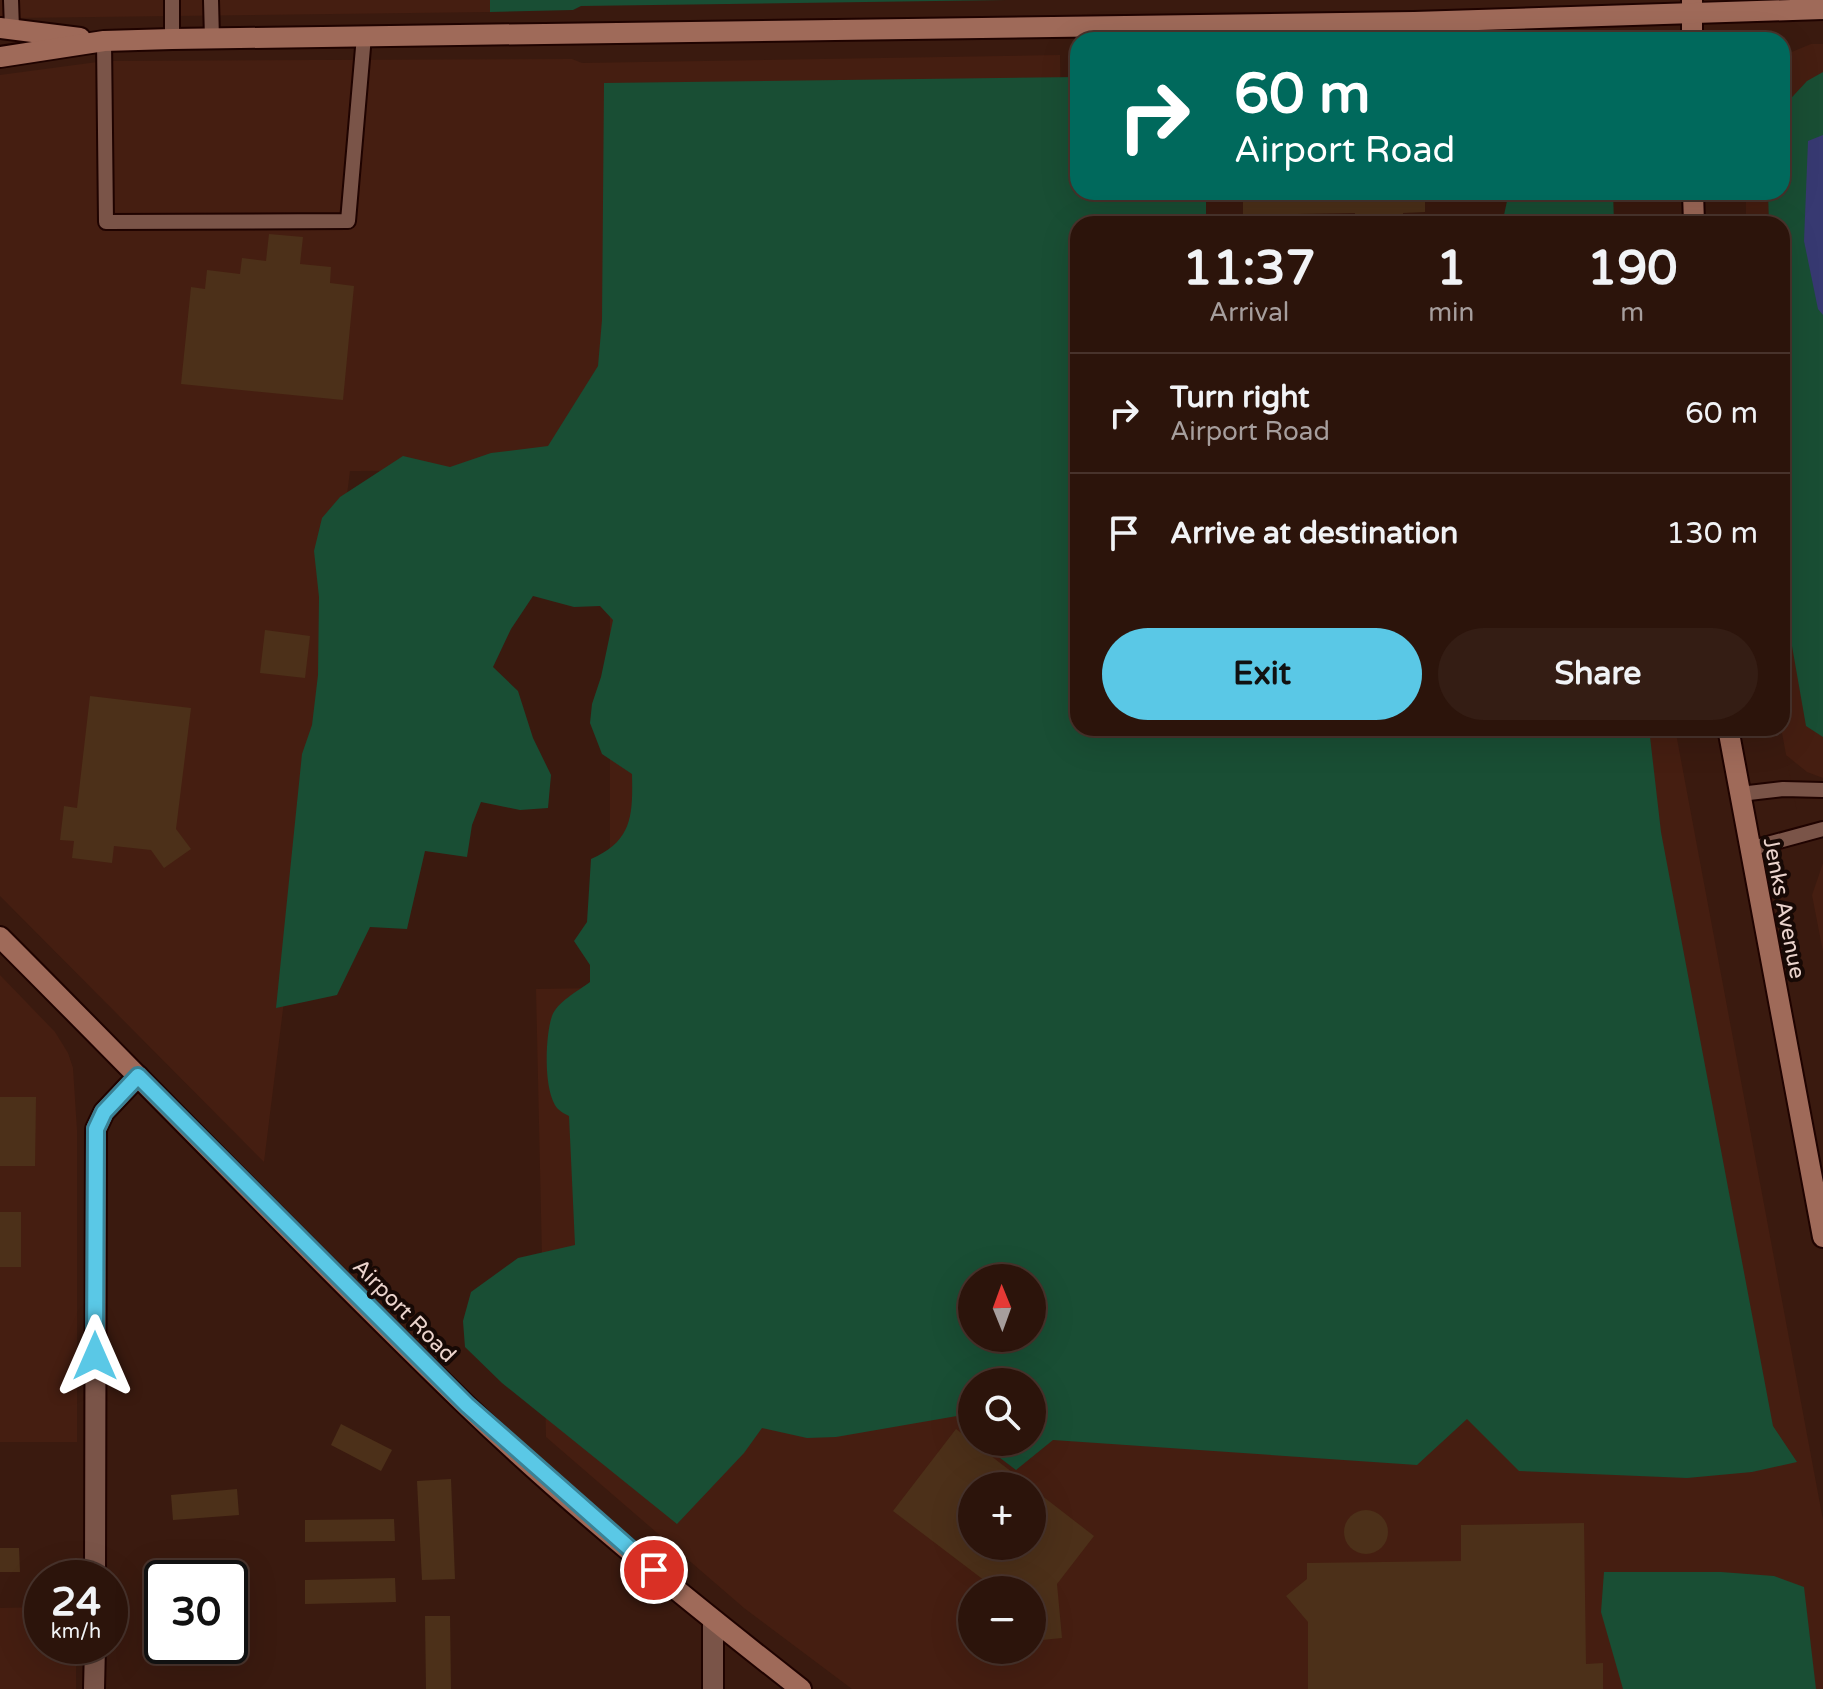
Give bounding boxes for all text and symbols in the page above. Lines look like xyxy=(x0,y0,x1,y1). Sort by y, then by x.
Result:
text: 60 m xyxy=(1234,61,1370,128)
icon: right xyxy=(1102,64,1206,168)
text: Airport Road xyxy=(1234,129,1455,172)
text: 11:37 xyxy=(1183,240,1316,298)
text: 1 xyxy=(1436,240,1466,298)
text: 190 xyxy=(1587,240,1677,298)
text: Arrival xyxy=(1209,297,1289,328)
text: min xyxy=(1428,297,1474,328)
text: m xyxy=(1620,297,1644,328)
text: Turn right xyxy=(1170,379,1310,416)
icon: right xyxy=(1102,391,1146,435)
text: 60 m xyxy=(1685,395,1758,432)
text: Airport Road xyxy=(1170,416,1330,447)
icon: arrive xyxy=(1102,511,1146,555)
text: Arrive at destination xyxy=(1170,515,1458,552)
text: 130 m xyxy=(1666,515,1758,552)
button: Exit xyxy=(1102,628,1422,720)
button: Share xyxy=(1438,628,1758,720)
street label: Jenks Avenue xyxy=(1758,836,1810,981)
street label: Airport Road xyxy=(347,1254,461,1368)
north arrow xyxy=(958,1264,1046,1352)
map controls xyxy=(958,1264,1046,1664)
position arrow xyxy=(53,1314,137,1398)
button: search xyxy=(958,1368,1046,1456)
button: + xyxy=(958,1472,1046,1560)
pin xyxy=(620,1536,688,1604)
icon: arrive xyxy=(632,1548,676,1592)
speed limit sign: 30 xyxy=(144,1560,248,1664)
button: − xyxy=(958,1576,1046,1664)
text: 24 xyxy=(51,1578,101,1626)
text: km/h xyxy=(51,1620,101,1644)

